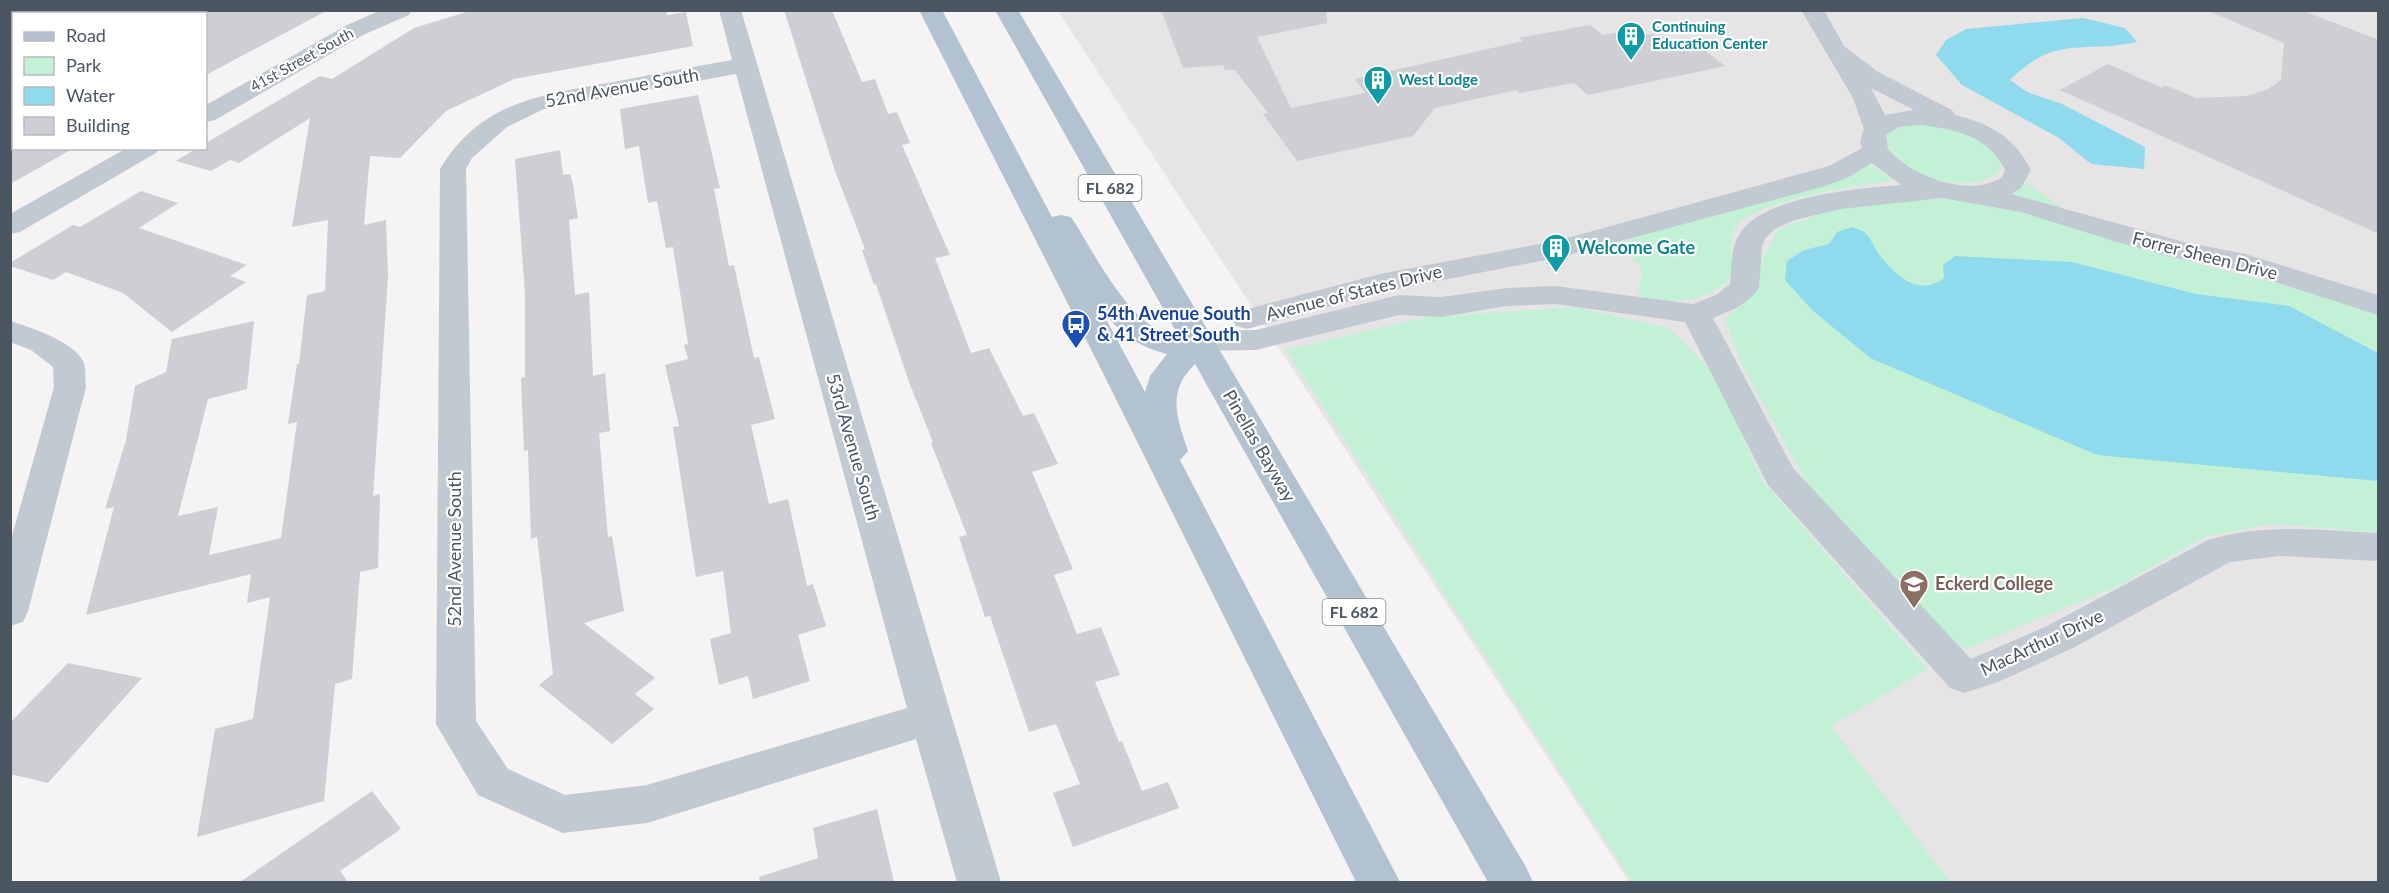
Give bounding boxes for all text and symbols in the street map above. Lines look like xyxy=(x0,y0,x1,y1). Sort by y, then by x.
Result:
legend xyxy=(12,12,207,150)
place label: Continuing Education Center xyxy=(1652,17,1768,52)
building icon: Continuing Education Center xyxy=(1615,20,1647,62)
street label: 41st Street South xyxy=(247,23,356,95)
text: Road xyxy=(66,24,106,46)
text: Park xyxy=(66,54,102,76)
street label: 52nd Avenue South xyxy=(543,63,700,111)
building icon: West Lodge xyxy=(1362,64,1394,106)
place label: West Lodge xyxy=(1399,70,1478,88)
text: Water xyxy=(66,84,115,106)
text: Building xyxy=(66,114,130,136)
road number: FL 682 xyxy=(1078,175,1142,201)
street label: Forrer Sheen Drive xyxy=(2130,226,2280,284)
building icon: Welcome Gate xyxy=(1540,232,1572,274)
place label: Welcome Gate xyxy=(1577,236,1695,258)
street label: Avenue of States Drive xyxy=(1263,260,1444,325)
place label: 54th Avenue South & 41 Street South xyxy=(1097,302,1251,345)
bus stop icon: 54th Avenue South & 41 Street South xyxy=(1060,308,1092,350)
street label: 53rd Avenue South xyxy=(822,371,885,523)
street label: Pinellas Bayway xyxy=(1219,385,1301,506)
street label: 52nd Avenue South xyxy=(443,471,465,627)
school or university icon: Eckerd College xyxy=(1898,568,1930,610)
place label: Eckerd College xyxy=(1935,572,2053,594)
road number: FL 682 xyxy=(1322,599,1386,625)
street label: MacArthur Drive xyxy=(1977,604,2106,680)

